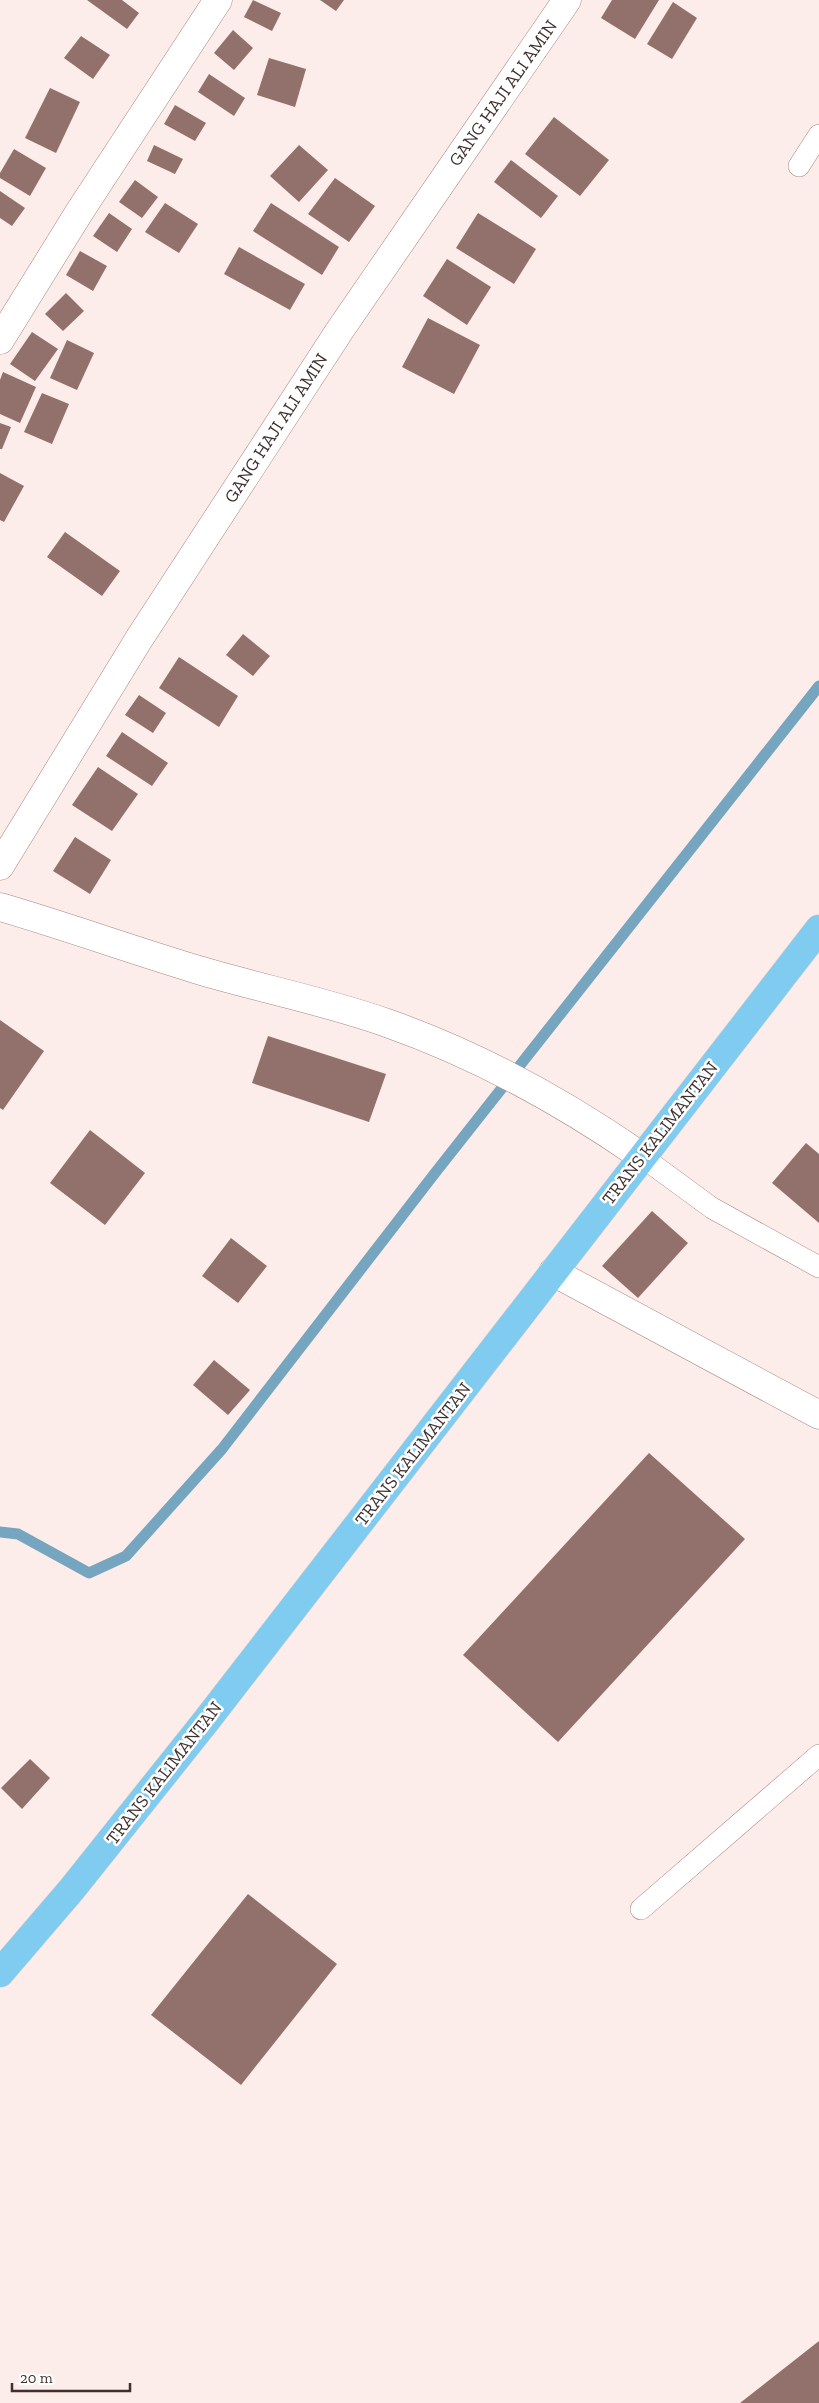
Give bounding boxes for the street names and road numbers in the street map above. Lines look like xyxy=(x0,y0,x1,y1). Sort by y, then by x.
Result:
street label: GANG HAJI ALI AMIN xyxy=(444,16,562,170)
street label: GANG HAJI ALI AMIN xyxy=(219,349,333,507)
street label: TRANS KALIMANTAN xyxy=(597,1057,723,1209)
street label: TRANS KALIMANTAN xyxy=(350,1378,476,1530)
street label: TRANS KALIMANTAN xyxy=(101,1697,227,1849)

